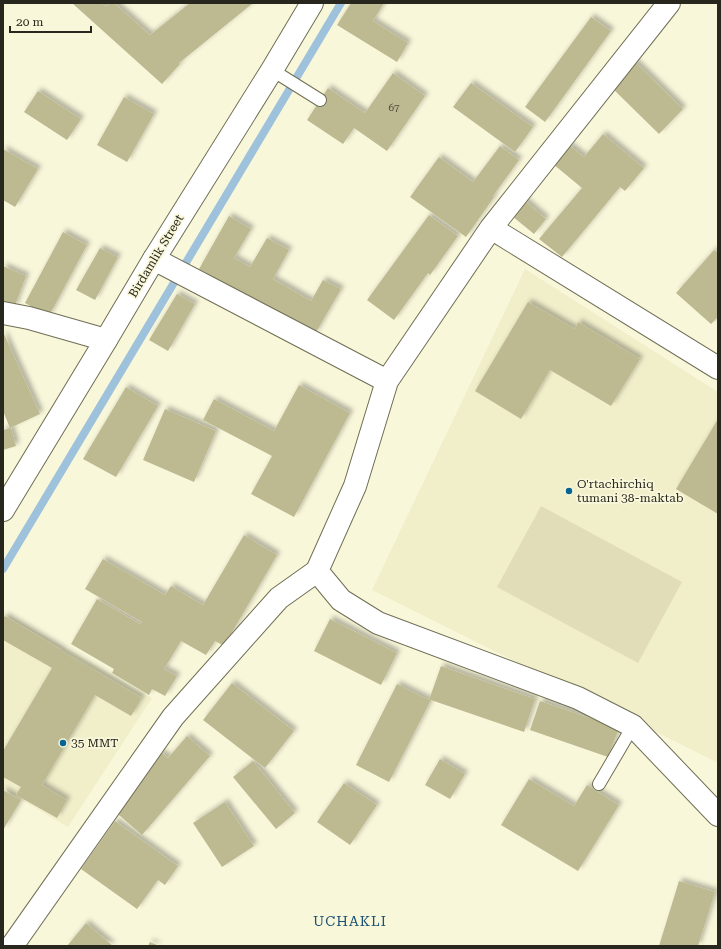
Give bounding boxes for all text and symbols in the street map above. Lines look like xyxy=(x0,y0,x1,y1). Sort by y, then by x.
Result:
scale bar xyxy=(10,8,91,34)
text: 20 m xyxy=(16,15,43,29)
house number: 67 xyxy=(388,102,400,113)
street label: Birdamlik Street xyxy=(126,212,187,300)
place label: O'rtachirchiq tumani 38-maktab xyxy=(577,477,684,505)
marker: O'rtachirchiq tumani 38-maktab xyxy=(564,486,574,496)
place label: 35 MMT xyxy=(71,736,118,750)
marker: 35 MMT xyxy=(58,738,68,748)
district label: UCHAKLI xyxy=(313,913,387,929)

